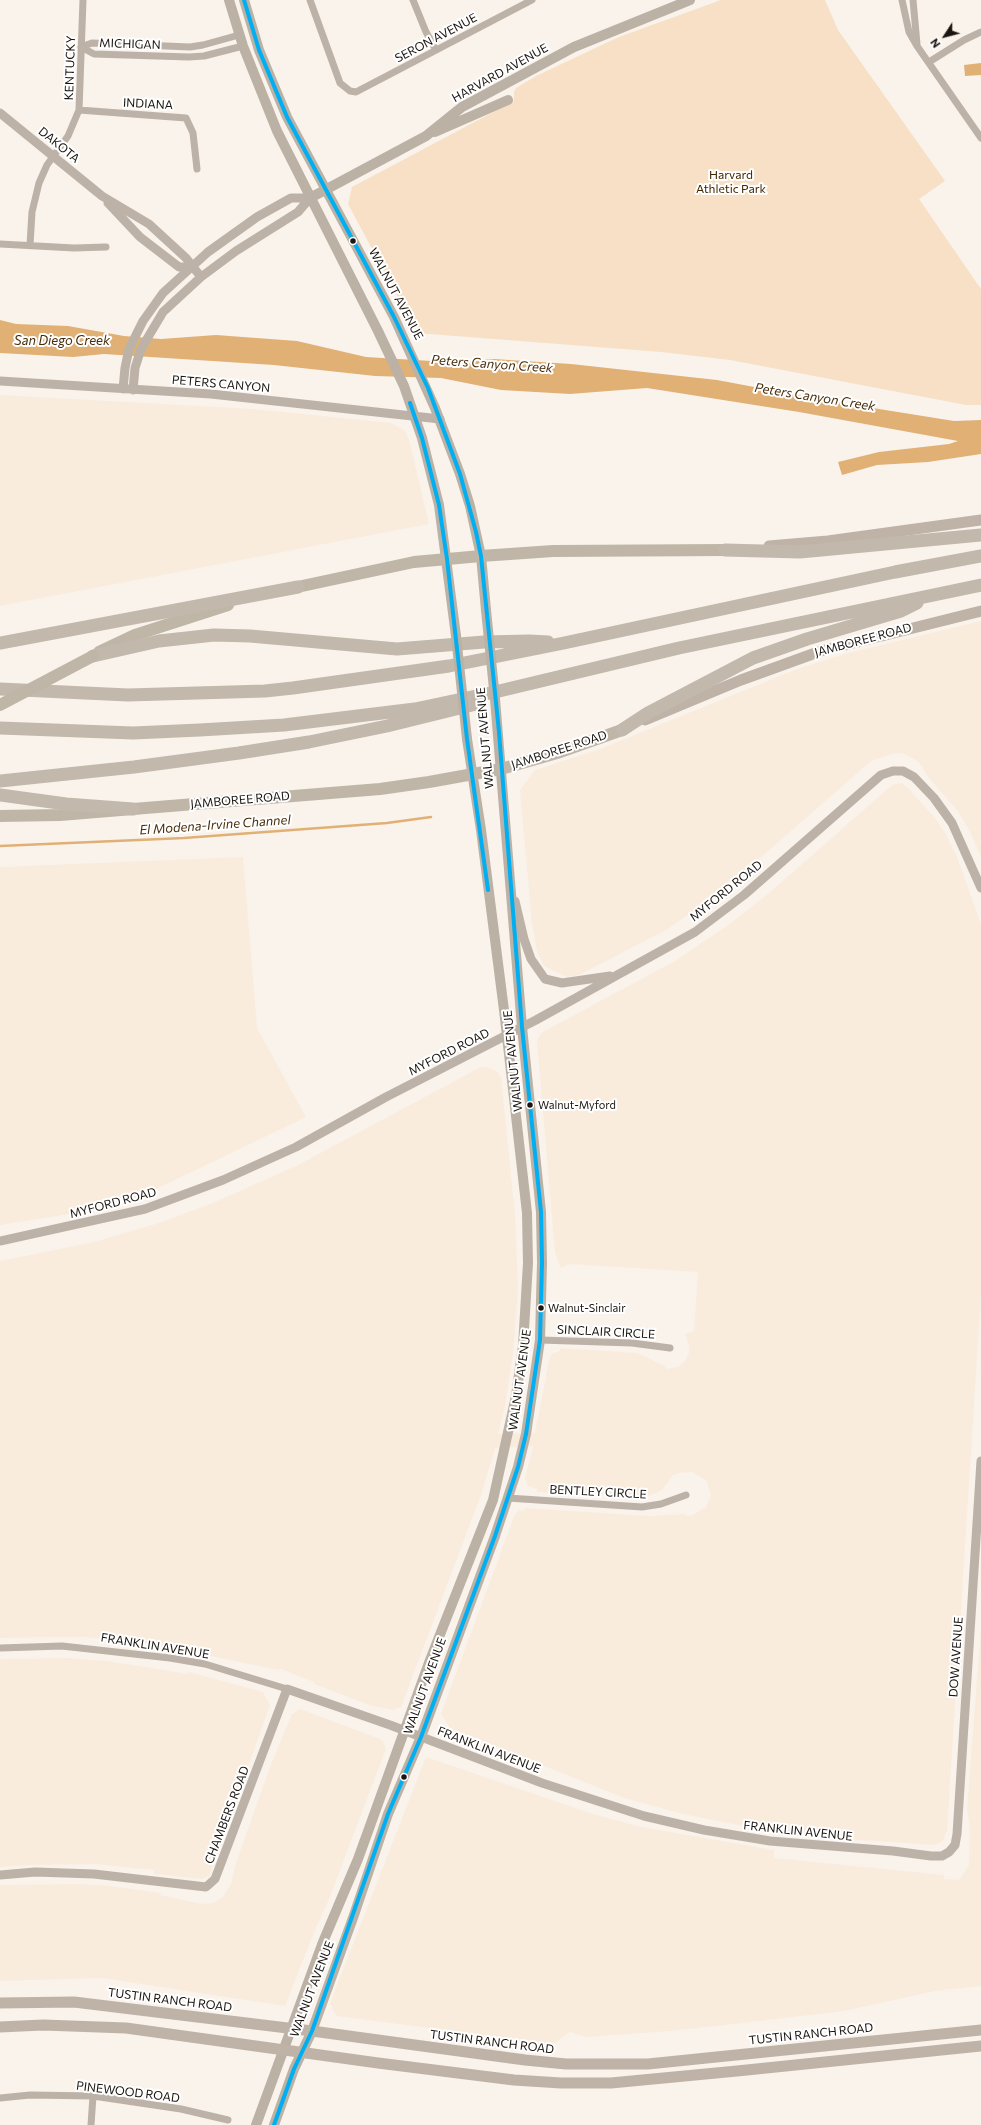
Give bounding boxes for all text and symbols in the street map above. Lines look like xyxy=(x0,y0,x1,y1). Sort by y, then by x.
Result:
street label: SERON AVENUE xyxy=(393,10,479,66)
north arrow xyxy=(925,16,965,56)
street label: KENTUCKY xyxy=(62,35,78,101)
street label: MICHIGAN xyxy=(99,36,161,52)
text: N xyxy=(927,36,943,51)
street label: HARVARD AVENUE xyxy=(449,41,551,105)
street label: INDIANA xyxy=(123,95,173,113)
street label: DAKOTA xyxy=(36,124,82,166)
park label: Harvard Athletic Park xyxy=(696,168,766,196)
unlabelled marker xyxy=(348,236,358,246)
street label: WALNUT AVENUE xyxy=(366,246,426,342)
water label: San Diego Creek xyxy=(14,333,110,349)
water label: Peters Canyon Creek xyxy=(431,352,553,376)
street label: PETERS CANYON xyxy=(171,373,271,395)
water label: Peters Canyon Creek xyxy=(754,380,876,414)
street label: JAMBOREE ROAD xyxy=(813,620,913,660)
street label: WALNUT AVENUE xyxy=(473,687,497,789)
street label: JAMBOREE ROAD xyxy=(509,728,609,772)
street label: JAMBOREE ROAD xyxy=(190,788,290,812)
water label: El Modena-Irvine Channel xyxy=(139,812,291,838)
street label: MYFORD ROAD xyxy=(687,857,765,925)
street label: WALNUT AVENUE xyxy=(501,1010,525,1112)
street label: MYFORD ROAD xyxy=(406,1025,492,1079)
place label: Walnut-Myford xyxy=(538,1098,616,1112)
marker: Walnut-Myford xyxy=(525,1100,535,1110)
street label: MYFORD ROAD xyxy=(68,1185,158,1221)
place label: Walnut-Sinclair xyxy=(548,1301,626,1315)
marker: Walnut-Sinclair xyxy=(536,1303,546,1313)
street label: SINCLAIR CIRCLE xyxy=(557,1322,655,1342)
street label: WALNUT AVENUE xyxy=(506,1328,534,1432)
street label: BENTLEY CIRCLE xyxy=(549,1482,647,1502)
street label: DOW AVENUE xyxy=(946,1616,966,1698)
street label: FRANKLIN AVENUE xyxy=(100,1630,210,1662)
street label: WALNUT AVENUE xyxy=(401,1636,449,1736)
street label: FRANKLIN AVENUE xyxy=(435,1724,543,1776)
street label: CHAMBERS ROAD xyxy=(202,1764,252,1866)
unlabelled marker xyxy=(399,1772,409,1782)
street label: FRANKLIN AVENUE xyxy=(743,1818,853,1844)
street label: WALNUT AVENUE xyxy=(287,1939,337,2039)
street label: TUSTIN RANCH ROAD xyxy=(107,1985,233,2015)
street label: TUSTIN RANCH ROAD xyxy=(748,2020,874,2048)
street label: TUSTIN RANCH ROAD xyxy=(429,2027,555,2057)
street label: PINEWOOD ROAD xyxy=(75,2079,181,2105)

